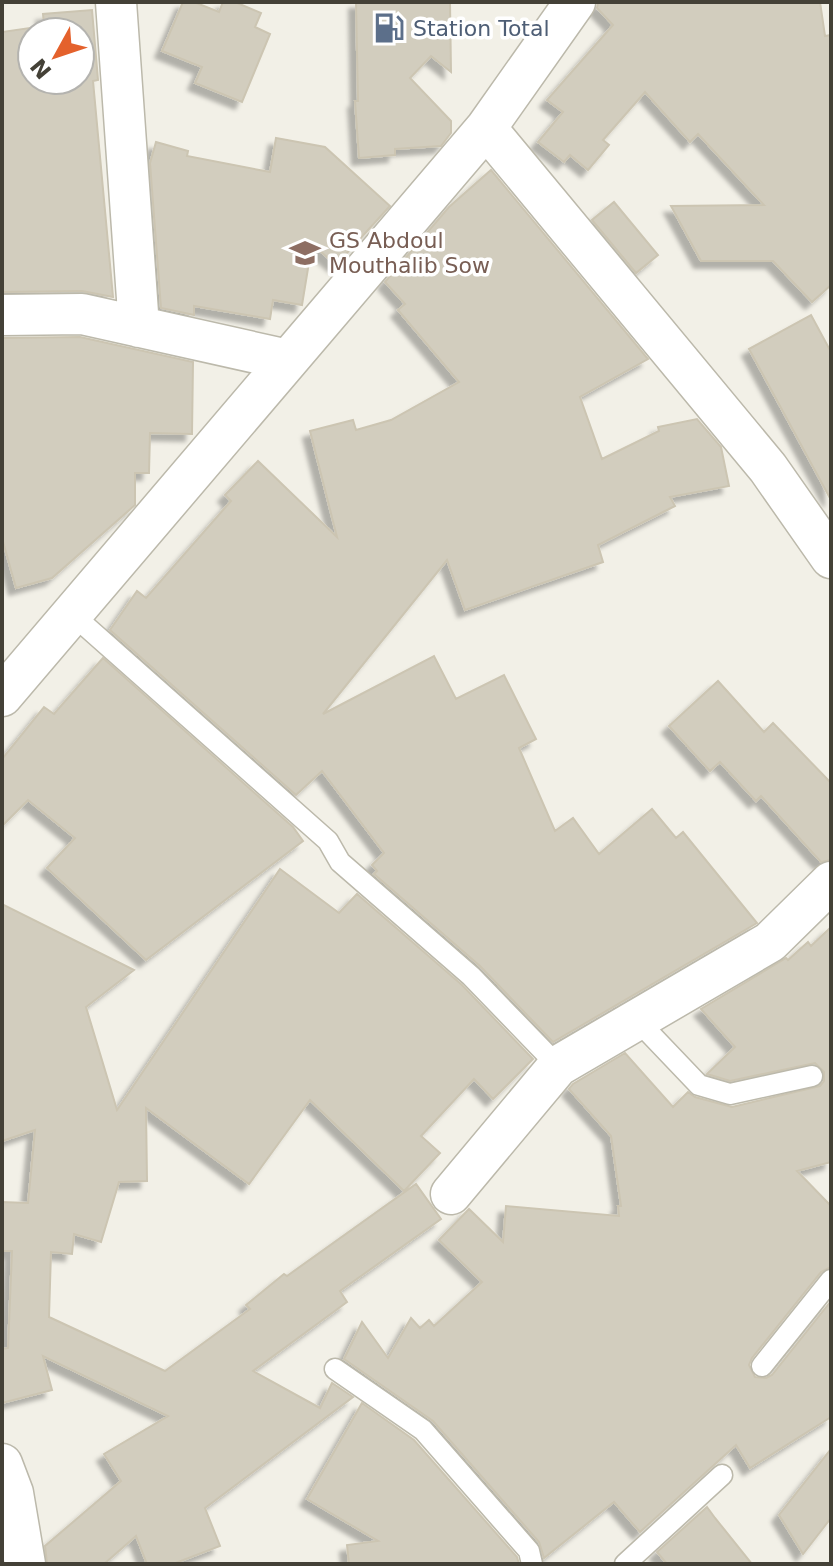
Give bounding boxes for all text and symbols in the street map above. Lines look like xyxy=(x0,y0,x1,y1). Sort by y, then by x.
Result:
fuel station icon: Station Total xyxy=(372,11,406,45)
north arrow xyxy=(16,16,96,96)
place label: Station Total xyxy=(413,16,550,41)
text: N xyxy=(26,53,57,84)
place label: GS Abdoul Mouthalib Sow xyxy=(329,228,490,278)
school or university icon: GS Abdoul Mouthalib Sow xyxy=(288,236,322,270)

